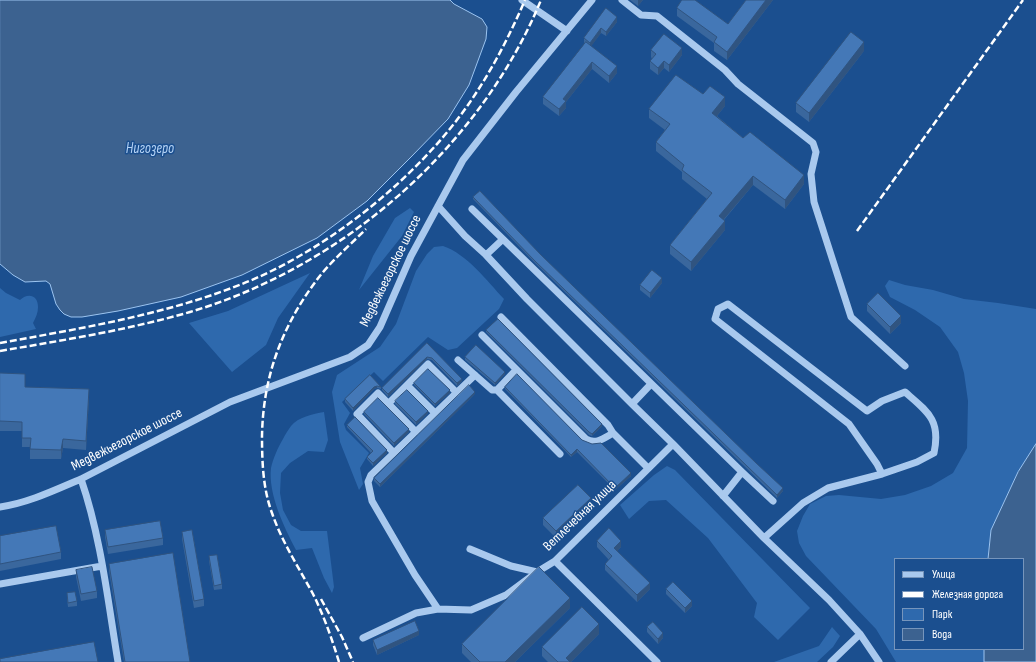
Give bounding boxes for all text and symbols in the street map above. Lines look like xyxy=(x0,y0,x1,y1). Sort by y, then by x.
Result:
water label: Нигозеро xyxy=(126,140,174,158)
street label: Медвежьегорское шоссе xyxy=(357,212,425,330)
street label: Медвежьегорское шоссе xyxy=(69,405,185,475)
street label: Ветлечебная улица xyxy=(540,477,620,555)
legend xyxy=(894,558,1024,650)
text: Улица xyxy=(932,567,955,582)
text: Железная дорога xyxy=(932,587,1003,602)
text: Парк xyxy=(932,607,952,622)
text: Вода xyxy=(932,627,952,642)

